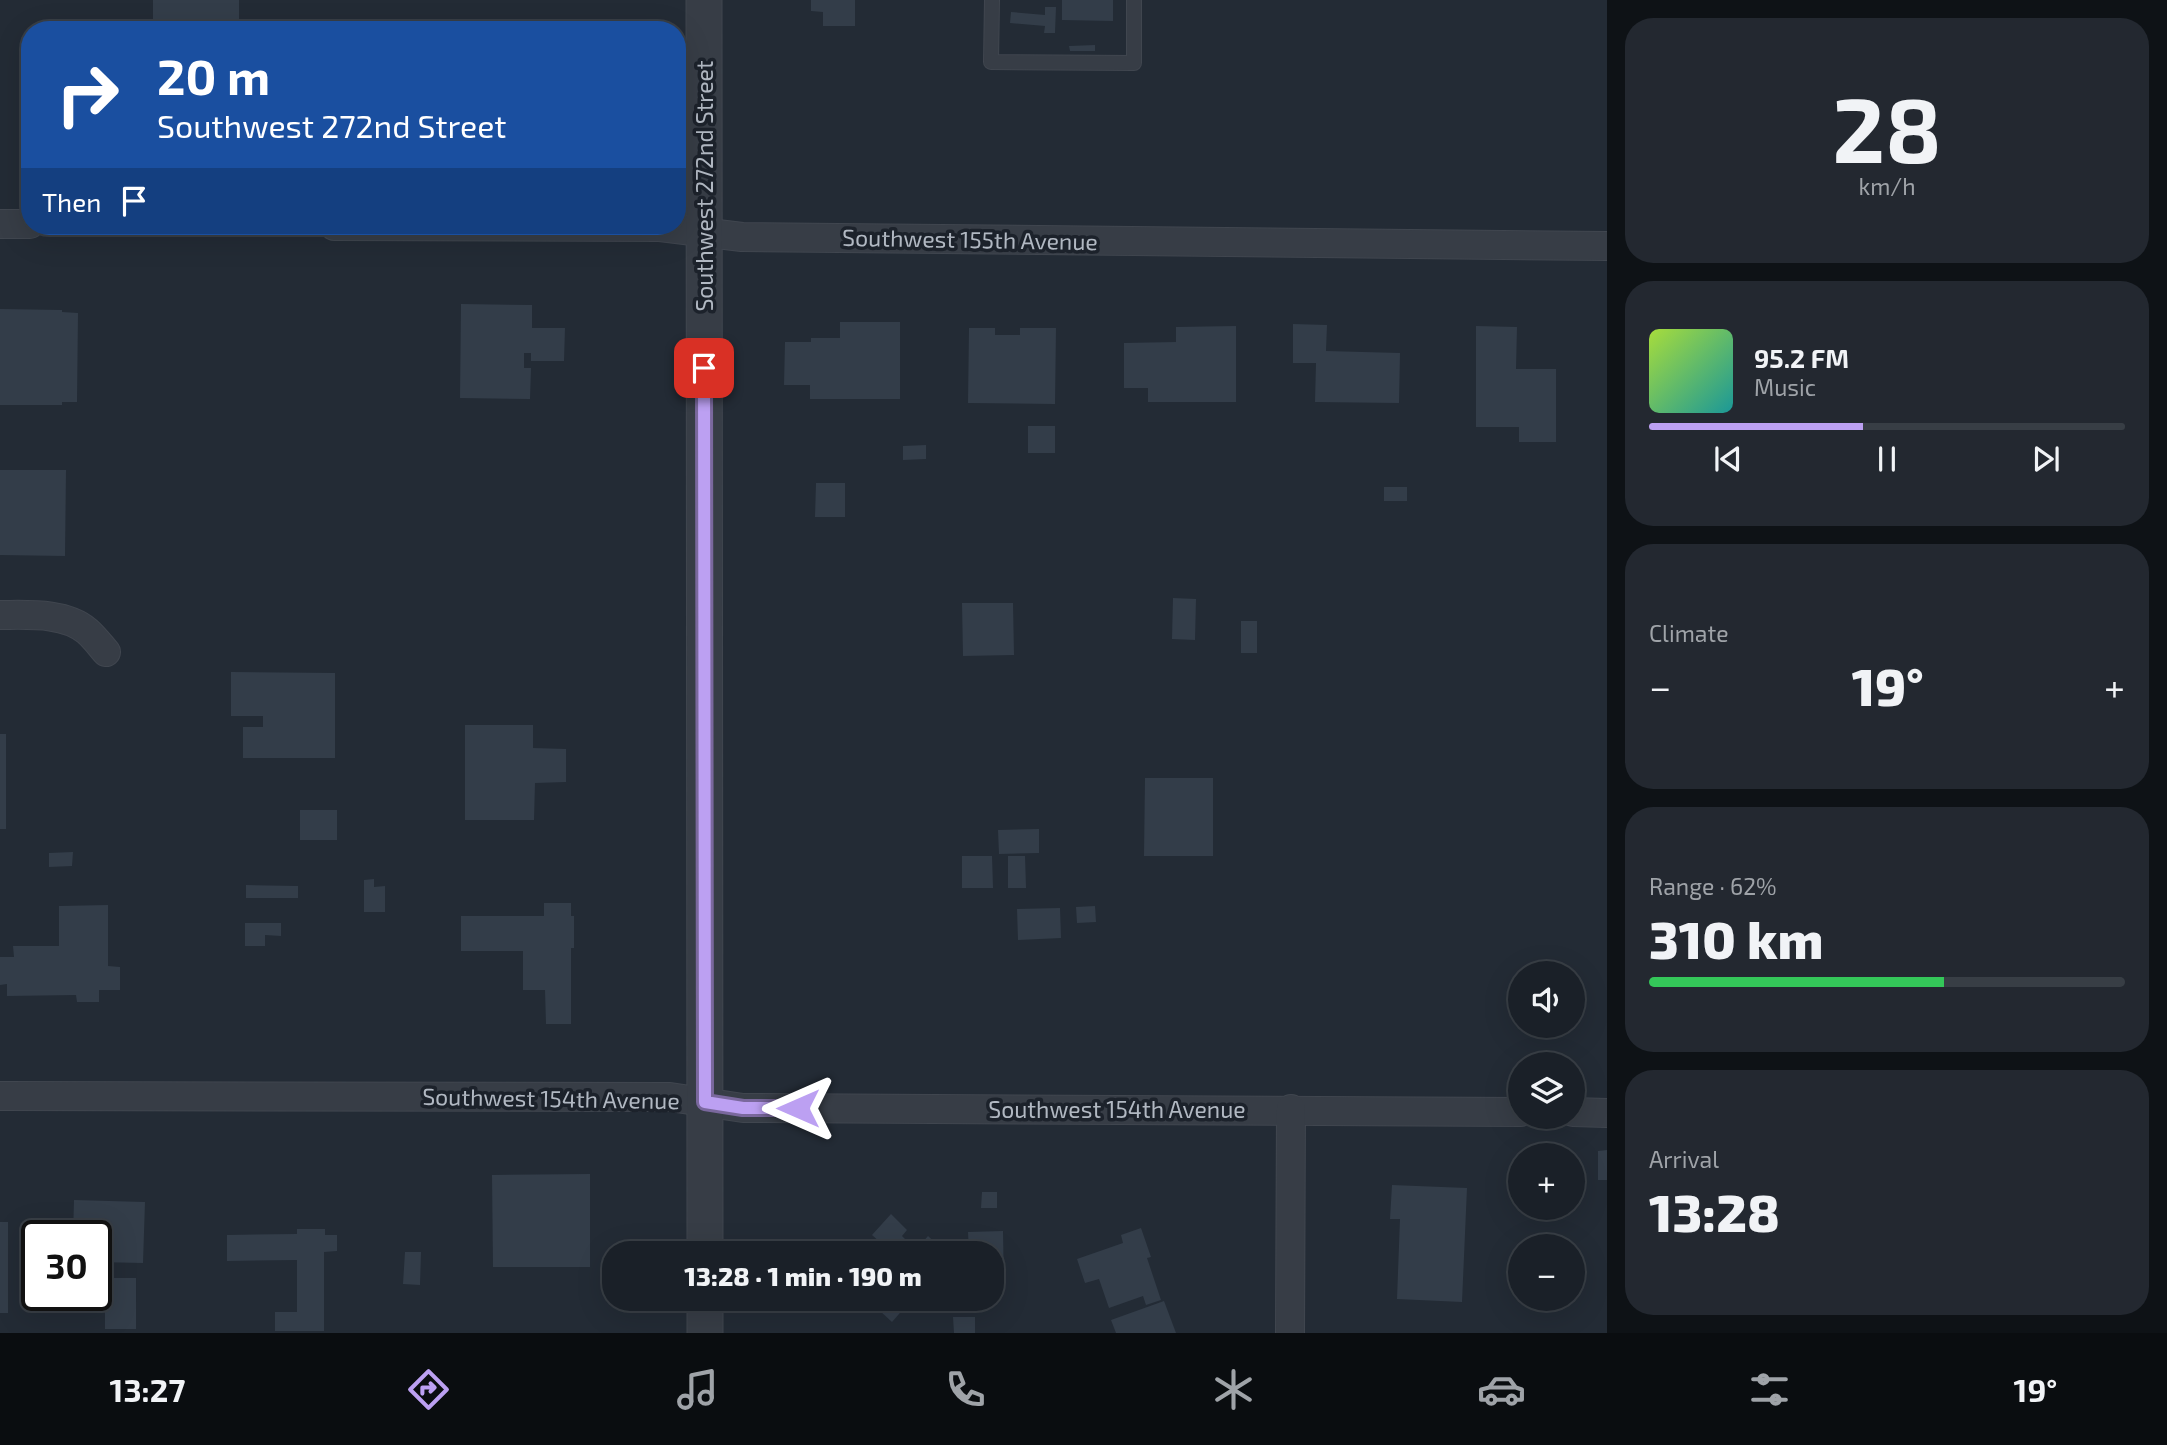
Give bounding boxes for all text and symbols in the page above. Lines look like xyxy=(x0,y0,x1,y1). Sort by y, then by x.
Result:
text: 20 m xyxy=(157,46,270,105)
icon: right xyxy=(42,49,133,140)
street label: Southwest 272nd Street xyxy=(690,60,718,312)
text: 28 xyxy=(1832,72,1942,181)
text: Southwest 272nd Street xyxy=(157,106,507,144)
text: km/h xyxy=(1858,172,1916,200)
icon: arrive xyxy=(115,182,153,220)
text: Then xyxy=(42,186,101,217)
street label: Southwest 155th Avenue xyxy=(842,223,1098,255)
pin xyxy=(674,338,734,398)
text: 95.2 FM xyxy=(1754,342,1849,373)
icon: arrive xyxy=(685,349,723,387)
text: Music xyxy=(1754,373,1816,401)
icon: previous xyxy=(1709,440,1747,478)
icon: pause xyxy=(1868,440,1906,478)
icon: next xyxy=(2027,440,2065,478)
text: Climate xyxy=(1649,619,1729,647)
text: 19° xyxy=(1852,654,1924,716)
text: − xyxy=(1649,663,1671,709)
text: + xyxy=(2104,663,2125,709)
text: Range · 62% xyxy=(1649,872,1777,900)
text: 310 km xyxy=(1649,907,1823,969)
map controls xyxy=(1508,961,1585,1311)
button: sound xyxy=(1508,961,1585,1038)
button: layers xyxy=(1508,1052,1585,1129)
position arrow xyxy=(761,1071,835,1145)
street label: Southwest 154th Avenue xyxy=(422,1082,680,1114)
street label: Southwest 154th Avenue xyxy=(988,1095,1246,1123)
button: + xyxy=(1508,1143,1585,1220)
text: Arrival xyxy=(1649,1145,1719,1173)
text: 13:28 xyxy=(1649,1180,1780,1242)
speed limit sign: 30 xyxy=(21,1220,112,1311)
button: − xyxy=(1508,1234,1585,1311)
text: 13:28 · 1 min · 190 m xyxy=(684,1260,922,1291)
icon: directions xyxy=(404,1365,453,1414)
icon: music xyxy=(673,1365,722,1414)
icon: phone xyxy=(941,1365,990,1414)
icon: climate xyxy=(1209,1365,1258,1414)
icon: car xyxy=(1477,1365,1526,1414)
icon: filters xyxy=(1745,1365,1794,1414)
text: 13:27 xyxy=(110,1370,185,1408)
text: 19° xyxy=(2014,1370,2057,1408)

